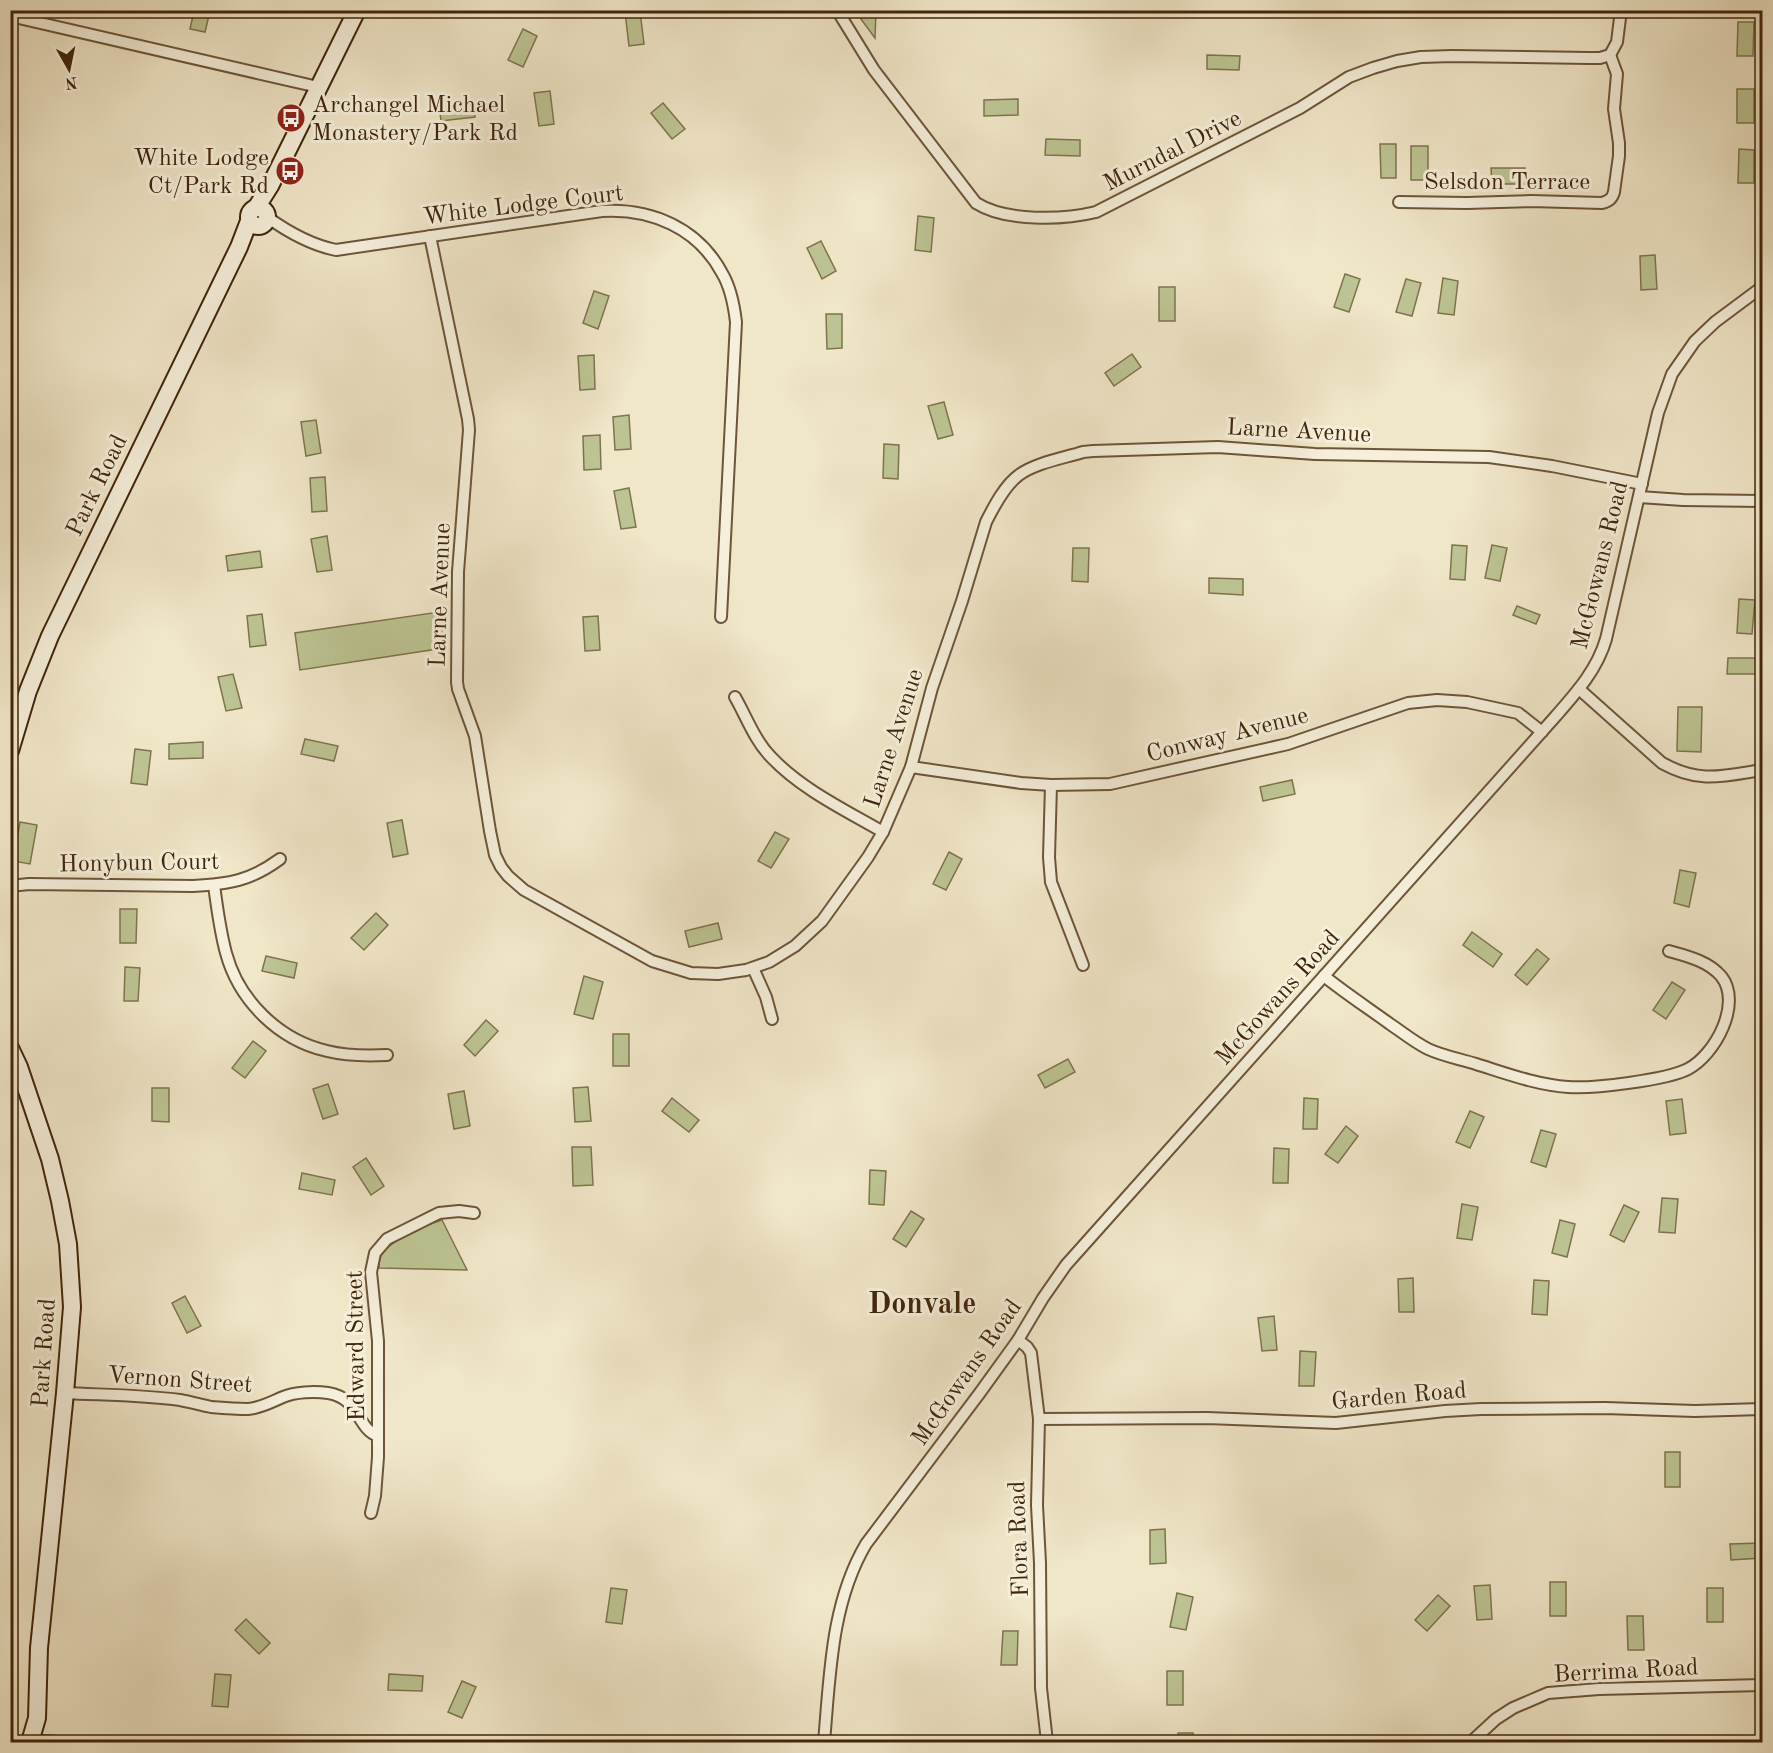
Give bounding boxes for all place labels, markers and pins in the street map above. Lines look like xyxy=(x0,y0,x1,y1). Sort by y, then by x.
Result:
place label: Archangel Michael Monastery/Park Rd xyxy=(312,94,518,146)
bus stop icon: Archangel Michael Monastery/Park Rd xyxy=(275,102,307,134)
place label: White Lodge Ct/Park Rd xyxy=(133,147,269,199)
bus stop icon: White Lodge Ct/Park Rd xyxy=(274,155,306,187)

